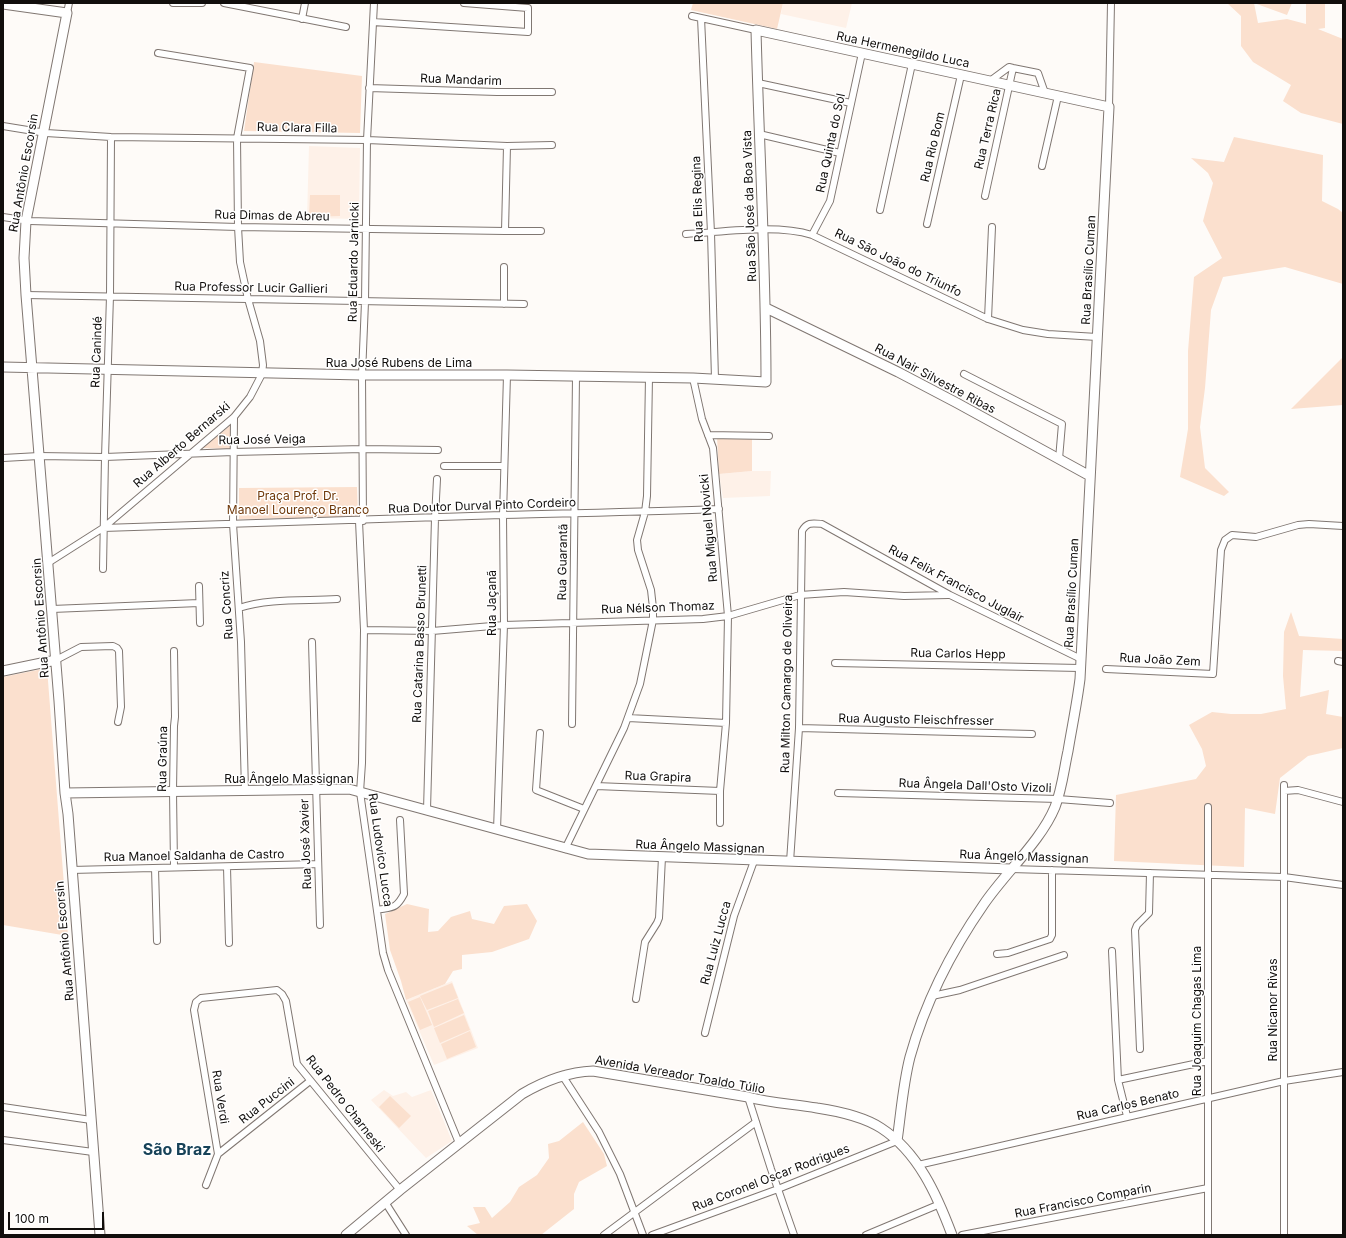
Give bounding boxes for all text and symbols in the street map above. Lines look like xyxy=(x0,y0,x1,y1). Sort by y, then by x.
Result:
street label: Rua Hermenegildo Luca xyxy=(835,29,971,71)
street label: Rua Mandarim xyxy=(420,71,502,89)
street label: Rua Terra Rica xyxy=(972,87,1004,171)
street label: Rua Quinta do Sol xyxy=(813,92,849,194)
street label: Rua Rio Bom xyxy=(918,110,948,184)
street label: Rua Antônio Escorsin xyxy=(6,113,42,233)
street label: Rua Clara Filla xyxy=(257,120,337,136)
street label: Rua São José da Boa Vista xyxy=(740,130,760,282)
street label: Rua Elis Regina xyxy=(689,156,707,242)
street label: Rua Eduardo Jarnicki xyxy=(346,202,362,322)
street label: Rua Dimas de Abreu xyxy=(214,208,330,224)
street label: Rua Brasílio Cuman xyxy=(1079,215,1099,325)
street label: Rua São João do Triunfo xyxy=(832,226,964,300)
street label: Rua Professor Lucir Gallieri xyxy=(174,279,328,297)
street label: Rua Canindé xyxy=(89,316,105,388)
street label: Rua Nair Silvestre Ribas xyxy=(872,341,998,417)
street label: Rua José Rubens de Lima xyxy=(326,356,472,370)
street label: Rua Alberto Bernarski xyxy=(131,399,233,491)
street label: Rua José Veiga xyxy=(218,432,306,448)
street label: Rua Miguel Novicki xyxy=(697,473,721,583)
park label: Praça Prof. Dr. Manoel Lourenço Branco xyxy=(227,489,369,517)
street label: Rua Doutor Durval Pinto Cordeiro xyxy=(388,496,576,516)
street label: Rua Guarantã xyxy=(555,523,571,601)
street label: Rua Brasílio Cuman xyxy=(1062,538,1082,648)
street label: Rua Felix Francisco Juglair xyxy=(886,542,1026,626)
street label: Rua Antônio Escorsin xyxy=(30,557,52,679)
street label: Rua Catarina Basso Brunetti xyxy=(410,565,430,723)
street label: Rua Concriz xyxy=(217,570,237,640)
street label: Rua Jaçanã xyxy=(485,570,499,636)
street label: Rua Milton Camargo de Oliveira xyxy=(778,595,796,773)
street label: Rua Nélson Thomaz xyxy=(601,599,715,617)
street label: Rua Carlos Hepp xyxy=(910,646,1006,662)
street label: Rua João Zem xyxy=(1119,651,1201,669)
street label: Rua Augusto Fleischfresser xyxy=(838,711,994,729)
street label: Rua Graúna xyxy=(155,726,171,792)
street label: Rua Grapira xyxy=(624,769,692,785)
street label: Rua Ângelo Massignan xyxy=(224,772,354,786)
street label: Rua Ângela Dall'Osto Vizoli xyxy=(898,776,1052,796)
street label: Rua Ludovico Lucca xyxy=(365,792,395,908)
street label: Rua José Xavier xyxy=(297,798,315,890)
street label: Rua Ângelo Massignan xyxy=(635,838,765,856)
street label: Rua Manoel Saldanha de Castro xyxy=(103,847,285,865)
street label: Rua Ângelo Massignan xyxy=(959,848,1089,866)
street label: Rua Antônio Escorsin xyxy=(53,880,77,1002)
street label: Rua Luiz Lucca xyxy=(698,900,734,986)
street label: Rua Joaquim Chagas Lima xyxy=(1190,946,1204,1096)
street label: Rua Nicanor Rivas xyxy=(1266,958,1280,1062)
street label: Rua Pedro Charneski xyxy=(303,1053,387,1155)
street label: Avenida Vereador Toaldo Túlio xyxy=(594,1053,766,1097)
street label: Rua Verdi xyxy=(209,1069,231,1125)
street label: Rua Puccini xyxy=(236,1075,298,1127)
street label: Rua Carlos Benato xyxy=(1075,1086,1181,1124)
district label: São Braz xyxy=(143,1140,211,1160)
street label: Rua Coronel Oscar Rodrigues xyxy=(690,1141,852,1215)
street label: Rua Francisco Comparin xyxy=(1013,1181,1153,1221)
scale bar xyxy=(10,1204,106,1230)
text: 100 m xyxy=(15,1211,49,1226)

